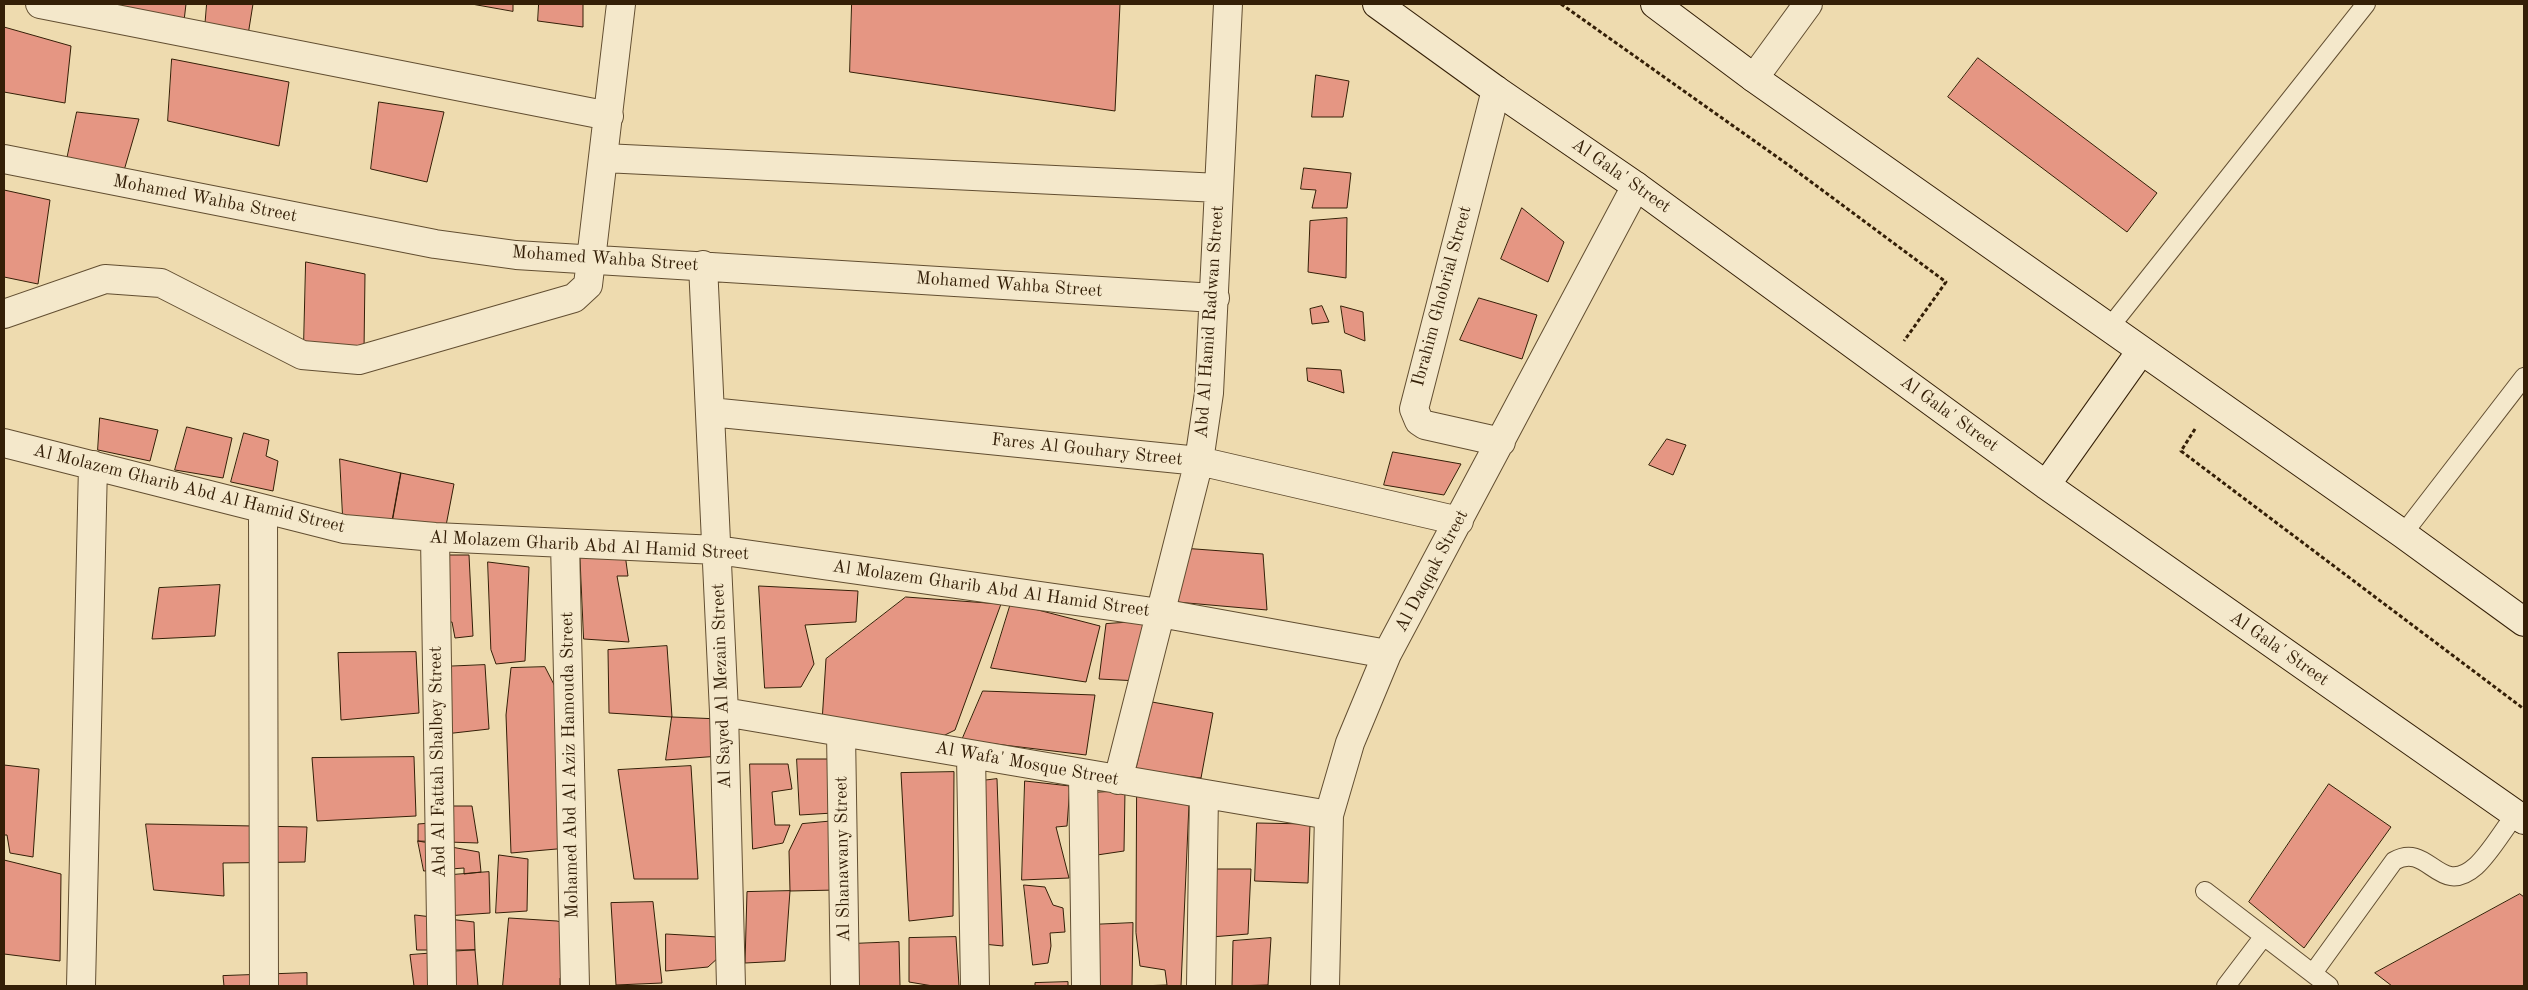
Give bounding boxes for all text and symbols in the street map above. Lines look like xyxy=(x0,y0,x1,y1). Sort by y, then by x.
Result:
street label: Al Gala' Street xyxy=(1567,134,1675,218)
street label: Mohamed Wahba Street xyxy=(111,171,299,227)
street label: Ibrahim Ghobrial Street xyxy=(1407,203,1477,389)
street label: Abd Al Hamid Radwan Street xyxy=(1191,205,1229,439)
street label: Mohamed Wahba Street xyxy=(511,242,699,276)
street label: Mohamed Wahba Street xyxy=(915,268,1103,302)
street label: Al Gala' Street xyxy=(1896,371,2002,457)
street label: Fares Al Gouhary Street xyxy=(990,429,1184,471)
street label: Al Molazem Gharib Abd Al Hamid Street xyxy=(31,440,347,538)
street label: Al Daqqak Street xyxy=(1391,506,1473,636)
street label: Al Molazem Gharib Abd Al Hamid Street xyxy=(428,527,750,565)
street label: Al Molazem Gharib Abd Al Hamid Street xyxy=(831,556,1151,622)
street label: Al Sayed Al Mezain Street xyxy=(708,583,736,789)
street label: Al Gala' Street xyxy=(2225,607,2333,691)
street label: Mohamed Abd Al Aziz Hamouda Street xyxy=(557,611,583,919)
street label: Abd Al Fattah Shalbey Street xyxy=(425,646,451,878)
street label: Al Wafa' Mosque Street xyxy=(934,737,1120,791)
street label: Al Shanawany Street xyxy=(831,776,855,942)

